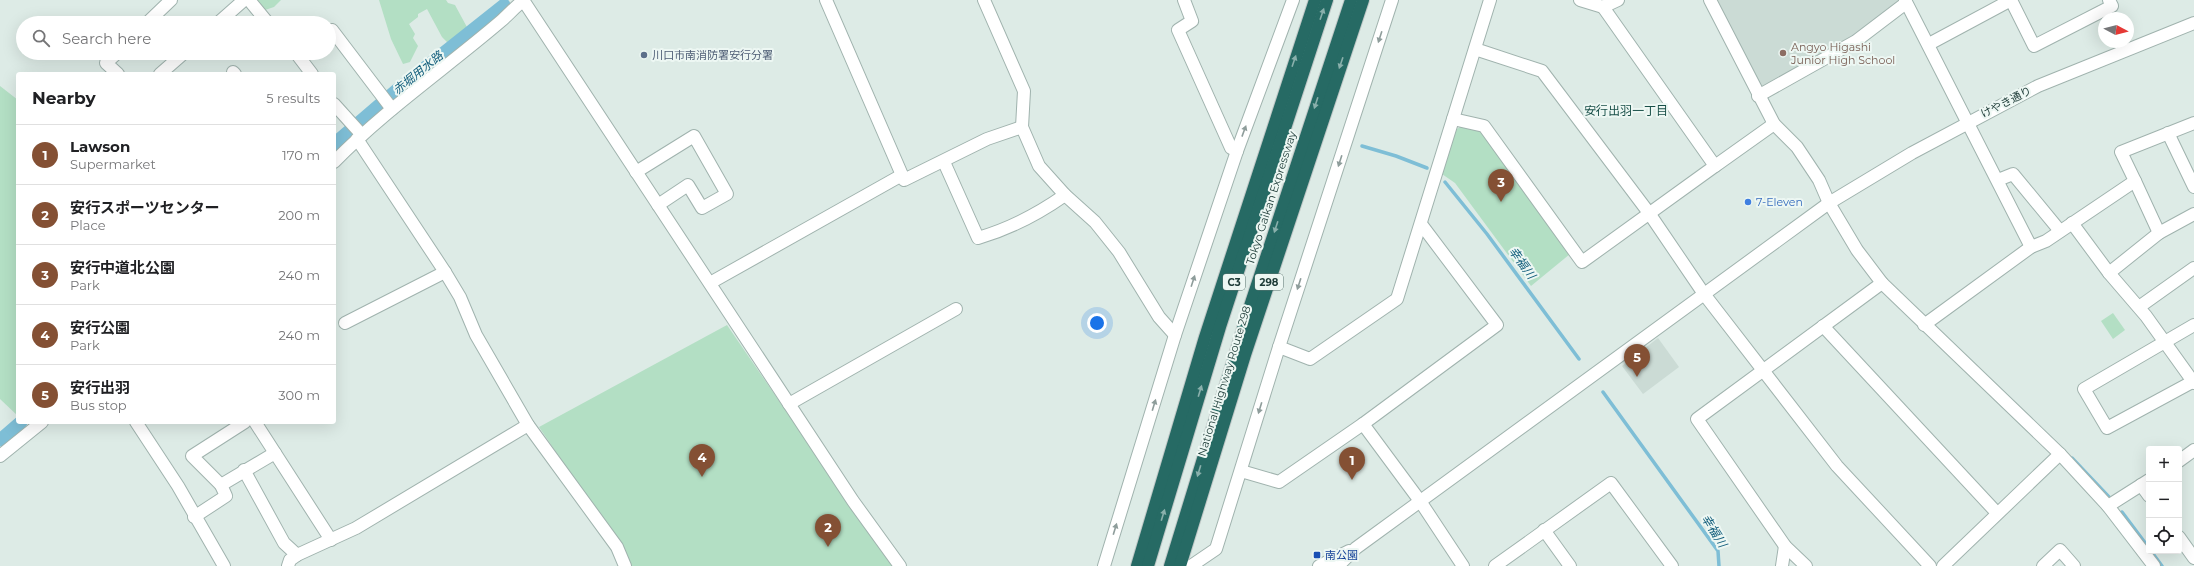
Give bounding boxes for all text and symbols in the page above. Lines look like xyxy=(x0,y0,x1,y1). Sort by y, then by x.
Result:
one-way arrow xyxy=(1320,8,1326,20)
north arrow xyxy=(2098,12,2134,48)
search box xyxy=(16,16,336,60)
icon: search xyxy=(30,27,52,49)
text: Search here xyxy=(62,29,151,48)
one-way arrow xyxy=(1377,31,1383,43)
place label: Angyo Higashi Junior High School xyxy=(1790,40,1895,67)
water label: 赤堀用水路 xyxy=(390,47,446,97)
place label: 川口市南消防署安行分署 xyxy=(652,48,773,62)
marker: Angyo Higashi Junior High School xyxy=(1778,48,1788,58)
marker: 川口市南消防署安行分署 xyxy=(639,50,649,60)
one-way arrow xyxy=(1291,55,1297,67)
one-way arrow xyxy=(1337,58,1343,70)
street label: けやき通り xyxy=(1978,83,2034,121)
text: Nearby xyxy=(32,88,96,108)
text: 5 results xyxy=(266,90,320,106)
one-way arrow xyxy=(1313,98,1319,110)
district label: 安行出羽一丁目 xyxy=(1584,103,1668,118)
one-way arrow xyxy=(1241,125,1247,137)
street label: Tokyo Gaikan Expressway xyxy=(1243,129,1299,266)
text: Lawson xyxy=(70,137,130,156)
text: 1 xyxy=(42,147,48,163)
text: 170 m xyxy=(282,147,320,163)
one-way arrow xyxy=(1337,155,1343,167)
text: Supermarket xyxy=(70,156,156,172)
pin: 3 xyxy=(1488,169,1514,202)
place label: 7-Eleven xyxy=(1756,195,1803,209)
marker: 7-Eleven xyxy=(1743,197,1753,207)
text: 安行スポーツセンター xyxy=(70,198,220,217)
text: 2 xyxy=(41,207,49,223)
text: 200 m xyxy=(278,207,320,223)
text: Place xyxy=(70,217,106,233)
one-way arrow xyxy=(1273,221,1279,233)
water label: 幸福川 xyxy=(1506,244,1540,283)
text: 安行中道北公園 xyxy=(70,258,175,277)
text: 3 xyxy=(41,267,49,283)
text: 240 m xyxy=(279,267,320,283)
one-way arrow xyxy=(1191,274,1197,286)
road number: C3 xyxy=(1223,274,1245,290)
road number: 298 xyxy=(1255,274,1283,290)
text: Park xyxy=(70,277,100,293)
one-way arrow xyxy=(1296,279,1302,291)
street label: National Highway Route 298 xyxy=(1194,304,1254,458)
your location xyxy=(1087,313,1107,333)
text: 安行公園 xyxy=(70,318,130,337)
text: 4 xyxy=(41,327,49,343)
text: 240 m xyxy=(279,327,320,343)
text: Park xyxy=(70,337,100,353)
pin: 5 xyxy=(1624,344,1650,377)
text: 安行出羽 xyxy=(70,378,130,397)
one-way arrow xyxy=(1197,385,1203,397)
text: 5 xyxy=(41,387,49,403)
text: 300 m xyxy=(278,387,320,403)
text: Bus stop xyxy=(70,397,127,413)
one-way arrow xyxy=(1151,398,1157,410)
one-way arrow xyxy=(1257,402,1263,414)
pin: 4 xyxy=(689,444,715,477)
map controls xyxy=(2146,446,2182,554)
button: + xyxy=(2146,446,2182,482)
pin: 1 xyxy=(1339,447,1365,480)
one-way arrow xyxy=(1196,465,1202,477)
button: − xyxy=(2146,482,2182,518)
one-way arrow xyxy=(1160,509,1166,521)
water label: 幸福川 xyxy=(1699,511,1731,552)
pin: 2 xyxy=(815,514,841,547)
button: locate xyxy=(2146,518,2182,554)
one-way arrow xyxy=(1112,522,1118,534)
place label: 南公園 xyxy=(1325,548,1358,562)
marker: 南公園 xyxy=(1312,550,1322,560)

